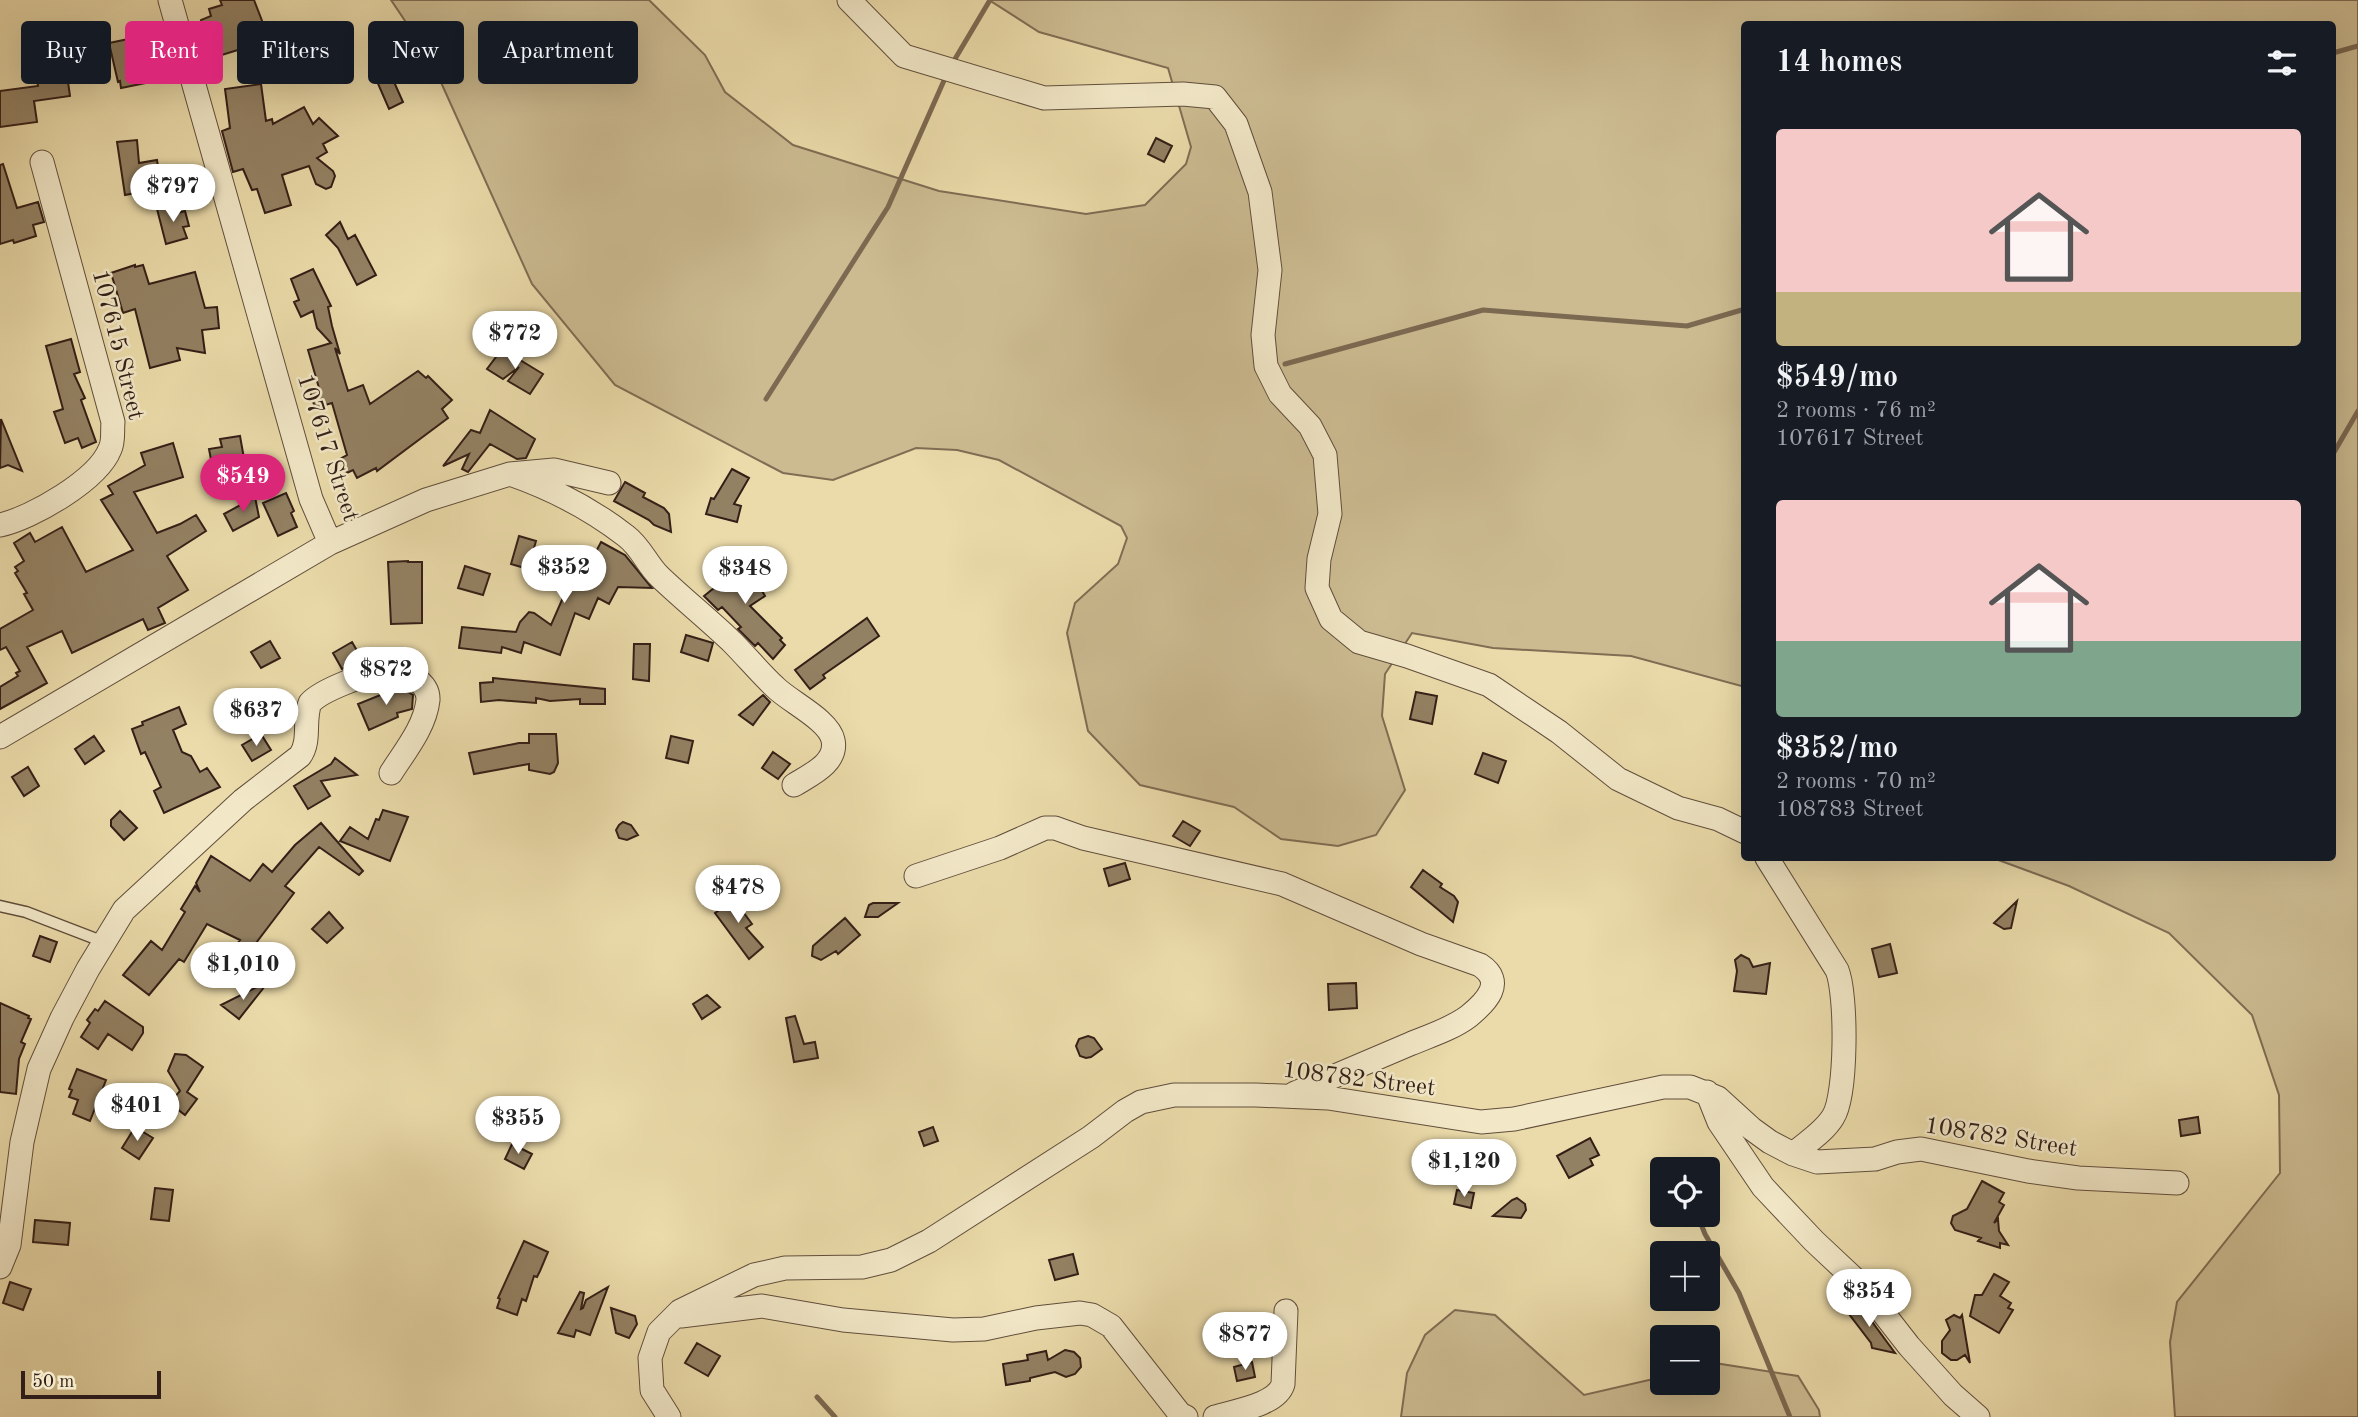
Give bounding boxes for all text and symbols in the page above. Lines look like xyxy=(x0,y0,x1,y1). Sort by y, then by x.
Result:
chip: Buy xyxy=(21,21,111,84)
chip: Rent xyxy=(125,21,223,84)
chip: Filters xyxy=(237,21,354,84)
chip: New xyxy=(368,21,464,84)
chip: Apartment xyxy=(478,21,638,84)
icon: filters xyxy=(2263,44,2301,82)
text: 14 homes xyxy=(1776,48,1902,78)
pin: $797 xyxy=(132,164,214,224)
icon: home xyxy=(1976,174,2102,300)
text: $797 xyxy=(146,175,200,198)
street label: 107615 Street xyxy=(87,267,147,423)
pin: $772 xyxy=(474,312,556,371)
text: $772 xyxy=(488,322,542,345)
text: $549/mo xyxy=(1776,363,1898,393)
street label: 107617 Street xyxy=(292,371,362,525)
text: 2 rooms · 76 m² xyxy=(1776,399,1936,422)
text: 107617 Street xyxy=(1776,427,1923,450)
pin: $549 xyxy=(202,454,284,514)
text: $549 xyxy=(216,465,270,488)
icon: home xyxy=(1976,545,2102,671)
pin: $352 xyxy=(523,546,605,605)
pin: $348 xyxy=(704,546,786,606)
text: $352 xyxy=(537,556,591,579)
text: $348 xyxy=(718,557,772,580)
pin: $872 xyxy=(345,648,427,707)
text: $872 xyxy=(359,658,413,681)
pin: $637 xyxy=(215,688,297,748)
text: $637 xyxy=(229,699,283,722)
text: $352/mo xyxy=(1776,734,1898,764)
text: 2 rooms · 70 m² xyxy=(1776,770,1936,793)
text: 108783 Street xyxy=(1776,798,1923,821)
pin: $478 xyxy=(697,866,779,925)
text: $478 xyxy=(711,876,765,899)
pin: $1,010 xyxy=(186,942,300,1002)
text: $1,010 xyxy=(206,953,280,976)
street label: 108782 Street xyxy=(1281,1059,1437,1101)
pin: $401 xyxy=(96,1084,178,1143)
text: $401 xyxy=(110,1094,164,1117)
pin: $355 xyxy=(477,1096,559,1156)
text: $355 xyxy=(491,1107,545,1130)
street label: 108782 Street xyxy=(1923,1114,2079,1162)
pin: $1,120 xyxy=(1407,1140,1521,1199)
text: $1,120 xyxy=(1427,1150,1501,1173)
map controls xyxy=(1650,1157,1720,1395)
button: locate xyxy=(1650,1157,1720,1227)
button: + xyxy=(1650,1241,1720,1311)
pin: $354 xyxy=(1828,1270,1910,1329)
text: $354 xyxy=(1842,1280,1896,1303)
pin: $877 xyxy=(1204,1312,1286,1372)
text: $877 xyxy=(1218,1323,1272,1346)
button: − xyxy=(1650,1325,1720,1395)
scale bar xyxy=(21,1368,161,1400)
text: 50 m xyxy=(32,1373,74,1392)

